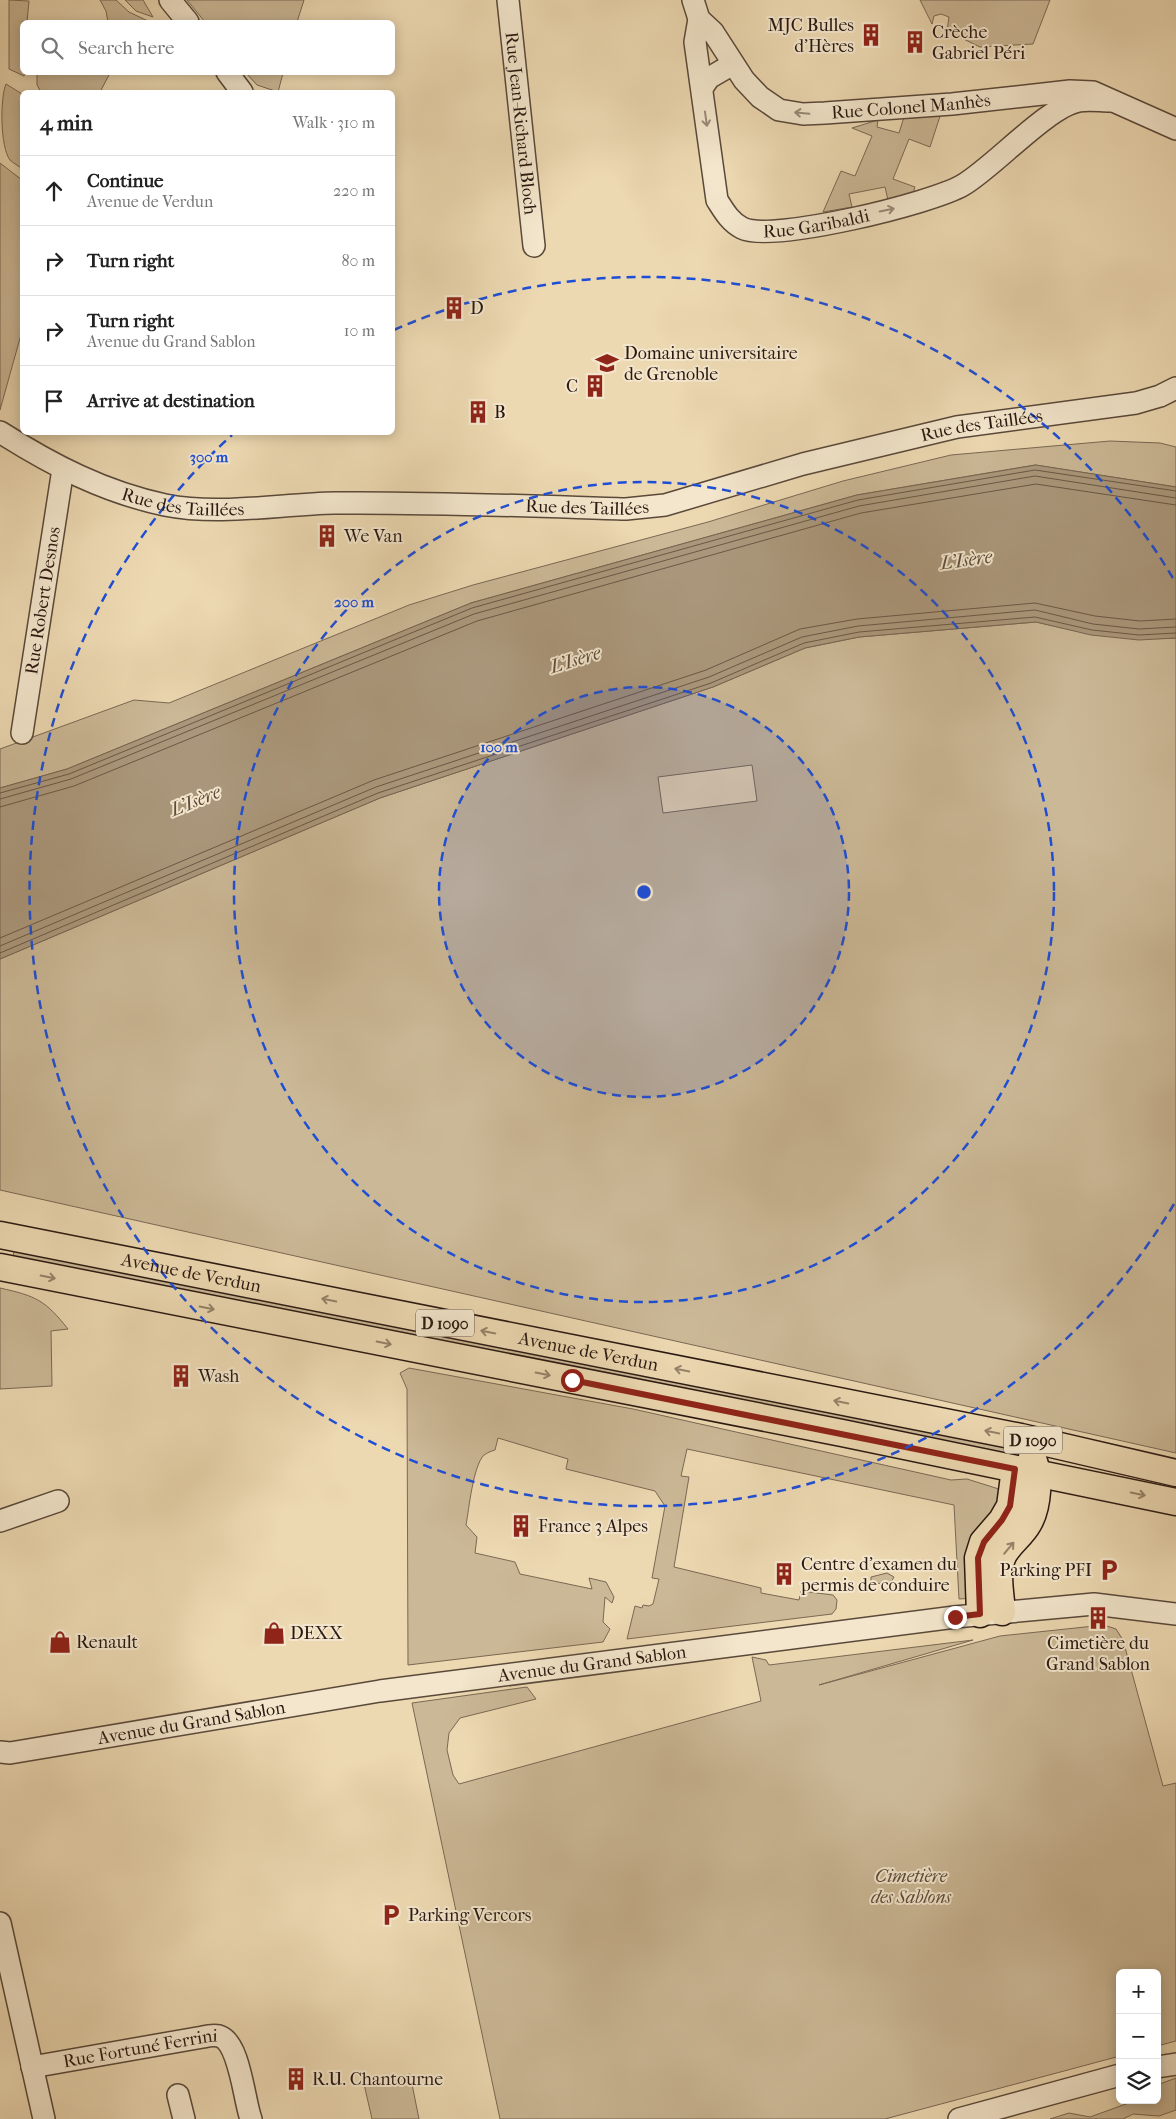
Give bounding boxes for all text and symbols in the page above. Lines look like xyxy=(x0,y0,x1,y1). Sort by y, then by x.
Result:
place label: MJC Bulles d'Hères xyxy=(768,15,854,57)
search box xyxy=(20,20,395,75)
building icon: MJC Bulles d'Hères xyxy=(858,22,884,48)
place label: Crèche Gabriel Péri xyxy=(932,22,1026,64)
building icon: Crèche Gabriel Péri xyxy=(902,29,928,55)
street label: Rue Jean-Richard Bloch xyxy=(500,31,541,216)
icon: search xyxy=(38,34,66,62)
text: Search here xyxy=(78,37,174,59)
street label: Rue Colonel Manhès xyxy=(831,90,992,124)
one-way arrow xyxy=(794,108,810,118)
text: 4 min xyxy=(40,111,93,135)
one-way arrow xyxy=(701,111,711,127)
text: Walk · 310 m xyxy=(292,113,375,132)
text: Continue xyxy=(87,170,163,192)
icon: ahead xyxy=(40,177,68,205)
text: 220 m xyxy=(333,181,375,200)
text: Avenue de Verdun xyxy=(87,192,213,211)
street label: Rue Garibaldi xyxy=(763,205,872,242)
one-way arrow xyxy=(879,205,895,215)
icon: right xyxy=(40,247,68,275)
text: Turn right xyxy=(87,250,174,272)
text: 80 m xyxy=(341,251,375,270)
building icon: D xyxy=(441,295,467,321)
place label: D xyxy=(470,298,484,319)
text: Turn right xyxy=(87,310,174,332)
icon: right xyxy=(40,317,68,345)
text: 10 m xyxy=(344,321,375,340)
text: Avenue du Grand Sablon xyxy=(87,332,256,351)
place label: Domaine universitaire de Grenoble xyxy=(624,343,798,385)
school or university icon: Domaine universitaire de Grenoble xyxy=(594,350,620,376)
building icon: C xyxy=(582,373,608,399)
place label: C xyxy=(566,376,578,397)
icon: arrive xyxy=(40,387,68,415)
text: Arrive at destination xyxy=(87,390,255,412)
building icon: B xyxy=(465,399,491,425)
place label: B xyxy=(494,402,506,423)
street label: Rue des Taillées xyxy=(918,406,1044,446)
text: 300 m xyxy=(190,448,229,466)
street label: Rue des Taillées xyxy=(119,484,245,521)
street label: Rue des Taillées xyxy=(525,496,650,520)
building icon: We Van xyxy=(314,523,340,549)
street label: Rue Robert Desnos xyxy=(21,525,65,676)
place label: We Van xyxy=(343,526,403,547)
water label: L'Isère xyxy=(937,545,995,575)
text: 200 m xyxy=(334,593,374,611)
water label: L'Isère xyxy=(545,641,605,679)
text: 100 m xyxy=(480,738,518,756)
water label: L'Isère xyxy=(165,780,225,822)
centre of rings xyxy=(635,883,653,901)
street label: Avenue de Verdun xyxy=(119,1249,263,1298)
one-way arrow xyxy=(39,1272,55,1282)
one-way arrow xyxy=(321,1295,337,1304)
one-way arrow xyxy=(199,1304,215,1314)
road number: D 1090 xyxy=(416,1310,474,1336)
one-way arrow xyxy=(481,1327,497,1336)
street label: Avenue de Verdun xyxy=(516,1328,661,1376)
one-way arrow xyxy=(375,1339,391,1349)
building icon: Wash xyxy=(168,1363,194,1389)
one-way arrow xyxy=(674,1365,690,1375)
place label: Wash xyxy=(197,1366,239,1387)
route start xyxy=(561,1369,584,1392)
one-way arrow xyxy=(535,1370,551,1379)
one-way arrow xyxy=(834,1397,850,1406)
one-way arrow xyxy=(984,1426,1000,1436)
road number: D 1090 xyxy=(1004,1426,1062,1454)
one-way arrow xyxy=(1129,1490,1145,1499)
building icon: France 3 Alpes xyxy=(508,1513,534,1539)
place label: France 3 Alpes xyxy=(538,1516,648,1537)
one-way arrow xyxy=(1004,1542,1015,1555)
place label: Centre d'examen du permis de conduire xyxy=(800,1554,957,1596)
parking icon: Parking PFI xyxy=(1096,1557,1122,1583)
place label: Parking PFI xyxy=(999,1560,1092,1581)
building icon: Centre d'examen du permis de conduire xyxy=(771,1561,797,1587)
building icon: Cimetière du Grand Sablon xyxy=(1085,1605,1111,1631)
route end xyxy=(944,1606,967,1629)
shop icon: DEXX xyxy=(261,1620,287,1646)
place label: DEXX xyxy=(290,1623,343,1644)
shop icon: Renault xyxy=(47,1629,73,1655)
place label: Renault xyxy=(76,1632,138,1653)
place label: Cimetière du Grand Sablon xyxy=(1046,1633,1151,1675)
street label: Avenue du Grand Sablon xyxy=(496,1642,688,1687)
street label: Avenue du Grand Sablon xyxy=(95,1697,287,1749)
park label: Cimetière des Sablons xyxy=(871,1866,952,1908)
parking icon: Parking Vercors xyxy=(378,1902,404,1928)
place label: Parking Vercors xyxy=(408,1905,532,1926)
map controls xyxy=(1116,1969,1161,2104)
button: + xyxy=(1116,1969,1161,2014)
button: − xyxy=(1116,2014,1161,2059)
street label: Rue Fortuné Ferrini xyxy=(61,2025,218,2072)
button: layers xyxy=(1116,2059,1161,2104)
building icon: R.U. Chantourne xyxy=(283,2066,309,2092)
place label: R.U. Chantourne xyxy=(312,2069,443,2090)

